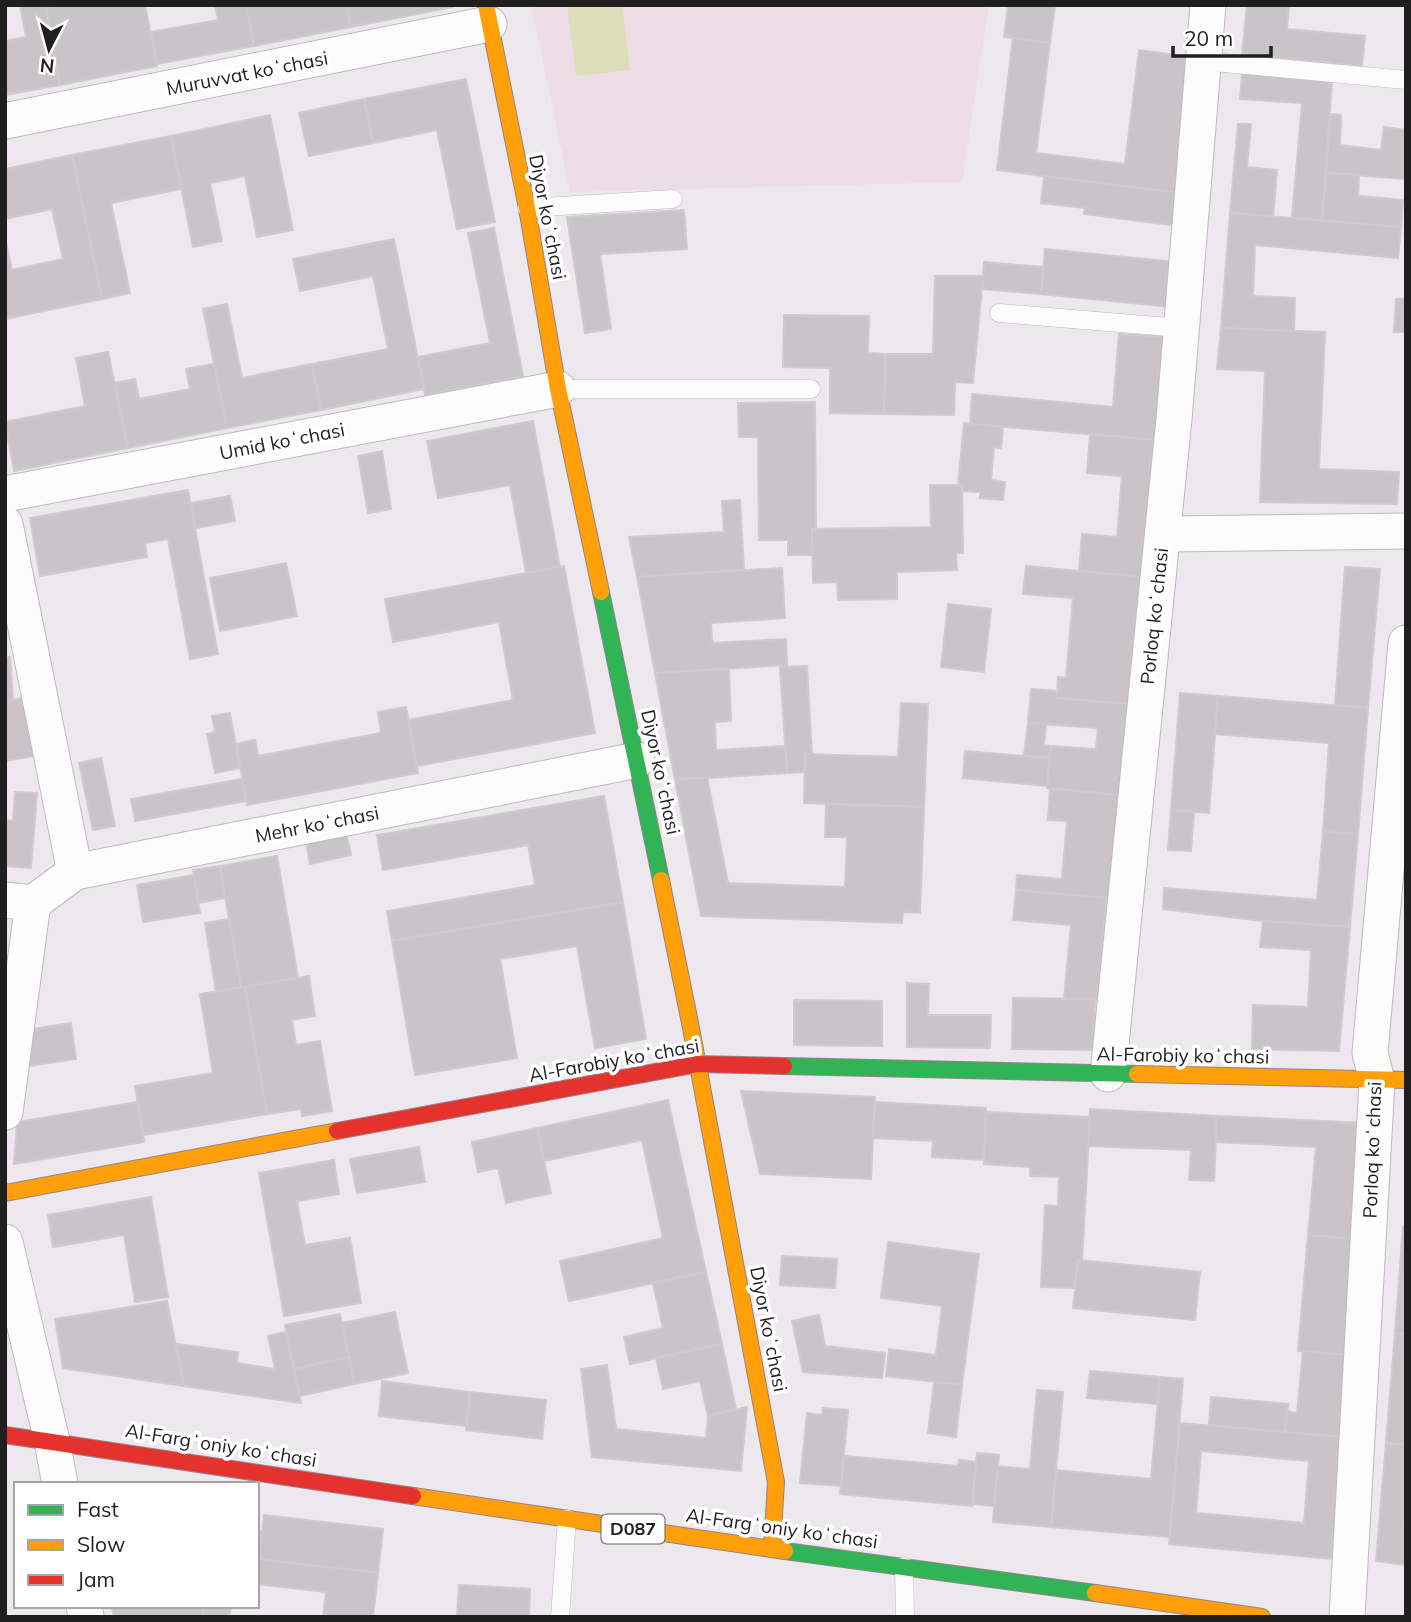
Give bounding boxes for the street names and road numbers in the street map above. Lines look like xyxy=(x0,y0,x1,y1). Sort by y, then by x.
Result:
street label: Muruvvat koʻchasi xyxy=(164,46,330,100)
street label: Diyor koʻchasi xyxy=(524,152,572,282)
street label: Umid koʻchasi xyxy=(217,417,347,465)
street label: Porloq koʻchasi xyxy=(1135,547,1173,685)
street label: Diyor koʻchasi xyxy=(636,707,686,837)
street label: Mehr koʻchasi xyxy=(253,800,381,848)
street label: Al-Farobiy koʻchasi xyxy=(527,1033,701,1087)
street label: Al-Farobiy koʻchasi xyxy=(1096,1041,1270,1069)
street label: Porloq koʻchasi xyxy=(1358,1081,1386,1219)
street label: Diyor koʻchasi xyxy=(745,1264,793,1394)
street label: Al-Fargʻoniy koʻchasi xyxy=(124,1418,318,1472)
street label: Al-Fargʻoniy koʻchasi xyxy=(685,1503,879,1553)
road number: D087 xyxy=(602,1514,664,1544)

